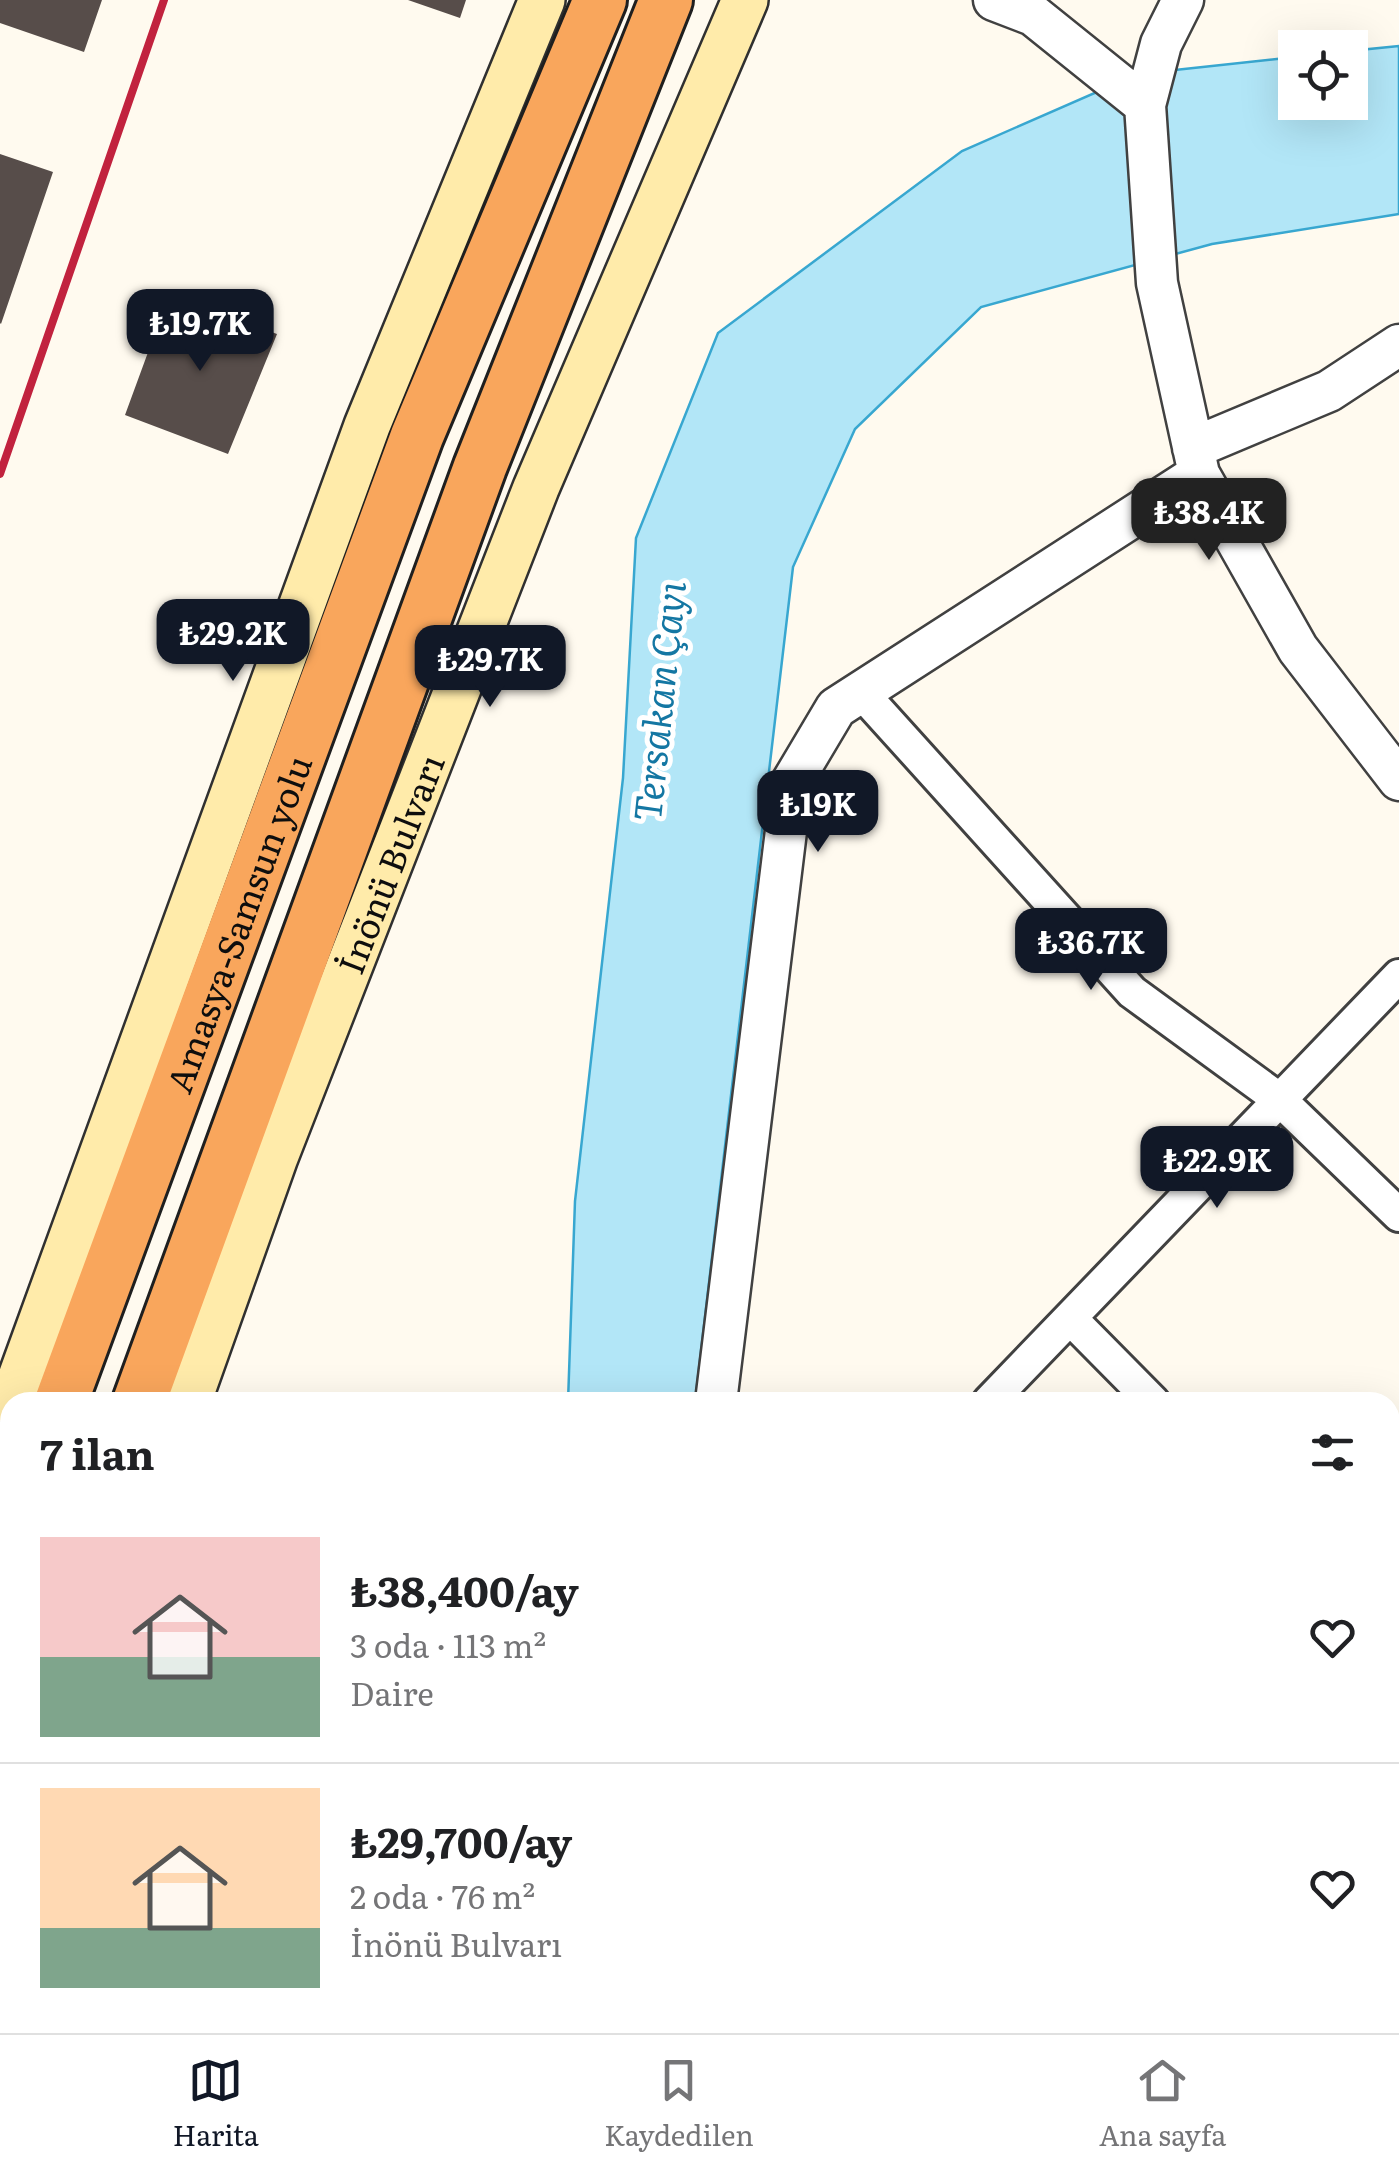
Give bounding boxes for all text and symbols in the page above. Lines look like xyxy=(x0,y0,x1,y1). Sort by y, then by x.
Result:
map controls xyxy=(1278,30,1368,120)
button: locate xyxy=(1278,30,1368,120)
pin: ₺19.7K xyxy=(119,289,281,374)
text: ₺19.7K xyxy=(149,297,251,345)
pin: ₺38.4K xyxy=(1128,478,1290,563)
text: ₺38.4K xyxy=(1153,486,1265,534)
water label: Tersakan Çayı xyxy=(616,578,698,824)
pin: ₺29.2K xyxy=(152,599,314,684)
text: ₺29.2K xyxy=(179,607,287,655)
pin: ₺29.7K xyxy=(409,625,571,710)
text: ₺29.7K xyxy=(437,633,543,681)
street label: İnönü Bulvarı xyxy=(323,746,456,981)
street label: Amasya-Samsun yolu xyxy=(151,747,323,1100)
pin: ₺19K xyxy=(759,770,877,855)
text: ₺19K xyxy=(779,778,857,826)
pin: ₺36.7K xyxy=(1010,908,1172,993)
text: ₺36.7K xyxy=(1037,916,1145,964)
pin: ₺22.9K xyxy=(1136,1126,1298,1211)
text: ₺22.9K xyxy=(1162,1134,1272,1182)
text: 7 ilan xyxy=(40,1421,155,1483)
icon: filters xyxy=(1305,1425,1360,1480)
text: ₺38,400/ay xyxy=(350,1558,579,1620)
icon: home xyxy=(120,1577,240,1697)
icon: heart xyxy=(1305,1610,1360,1665)
text: 3 oda · 113 m² xyxy=(350,1620,546,1668)
text: Daire xyxy=(350,1668,434,1716)
text: ₺29,700/ay xyxy=(350,1809,572,1871)
icon: home xyxy=(120,1828,240,1948)
icon: heart xyxy=(1305,1861,1360,1916)
text: 2 oda · 76 m² xyxy=(350,1871,535,1919)
text: İnönü Bulvarı xyxy=(350,1919,562,1967)
tab: Harita xyxy=(173,2053,259,2155)
tab: Kaydedilen xyxy=(604,2053,754,2155)
tab: Ana sayfa xyxy=(1099,2053,1226,2155)

